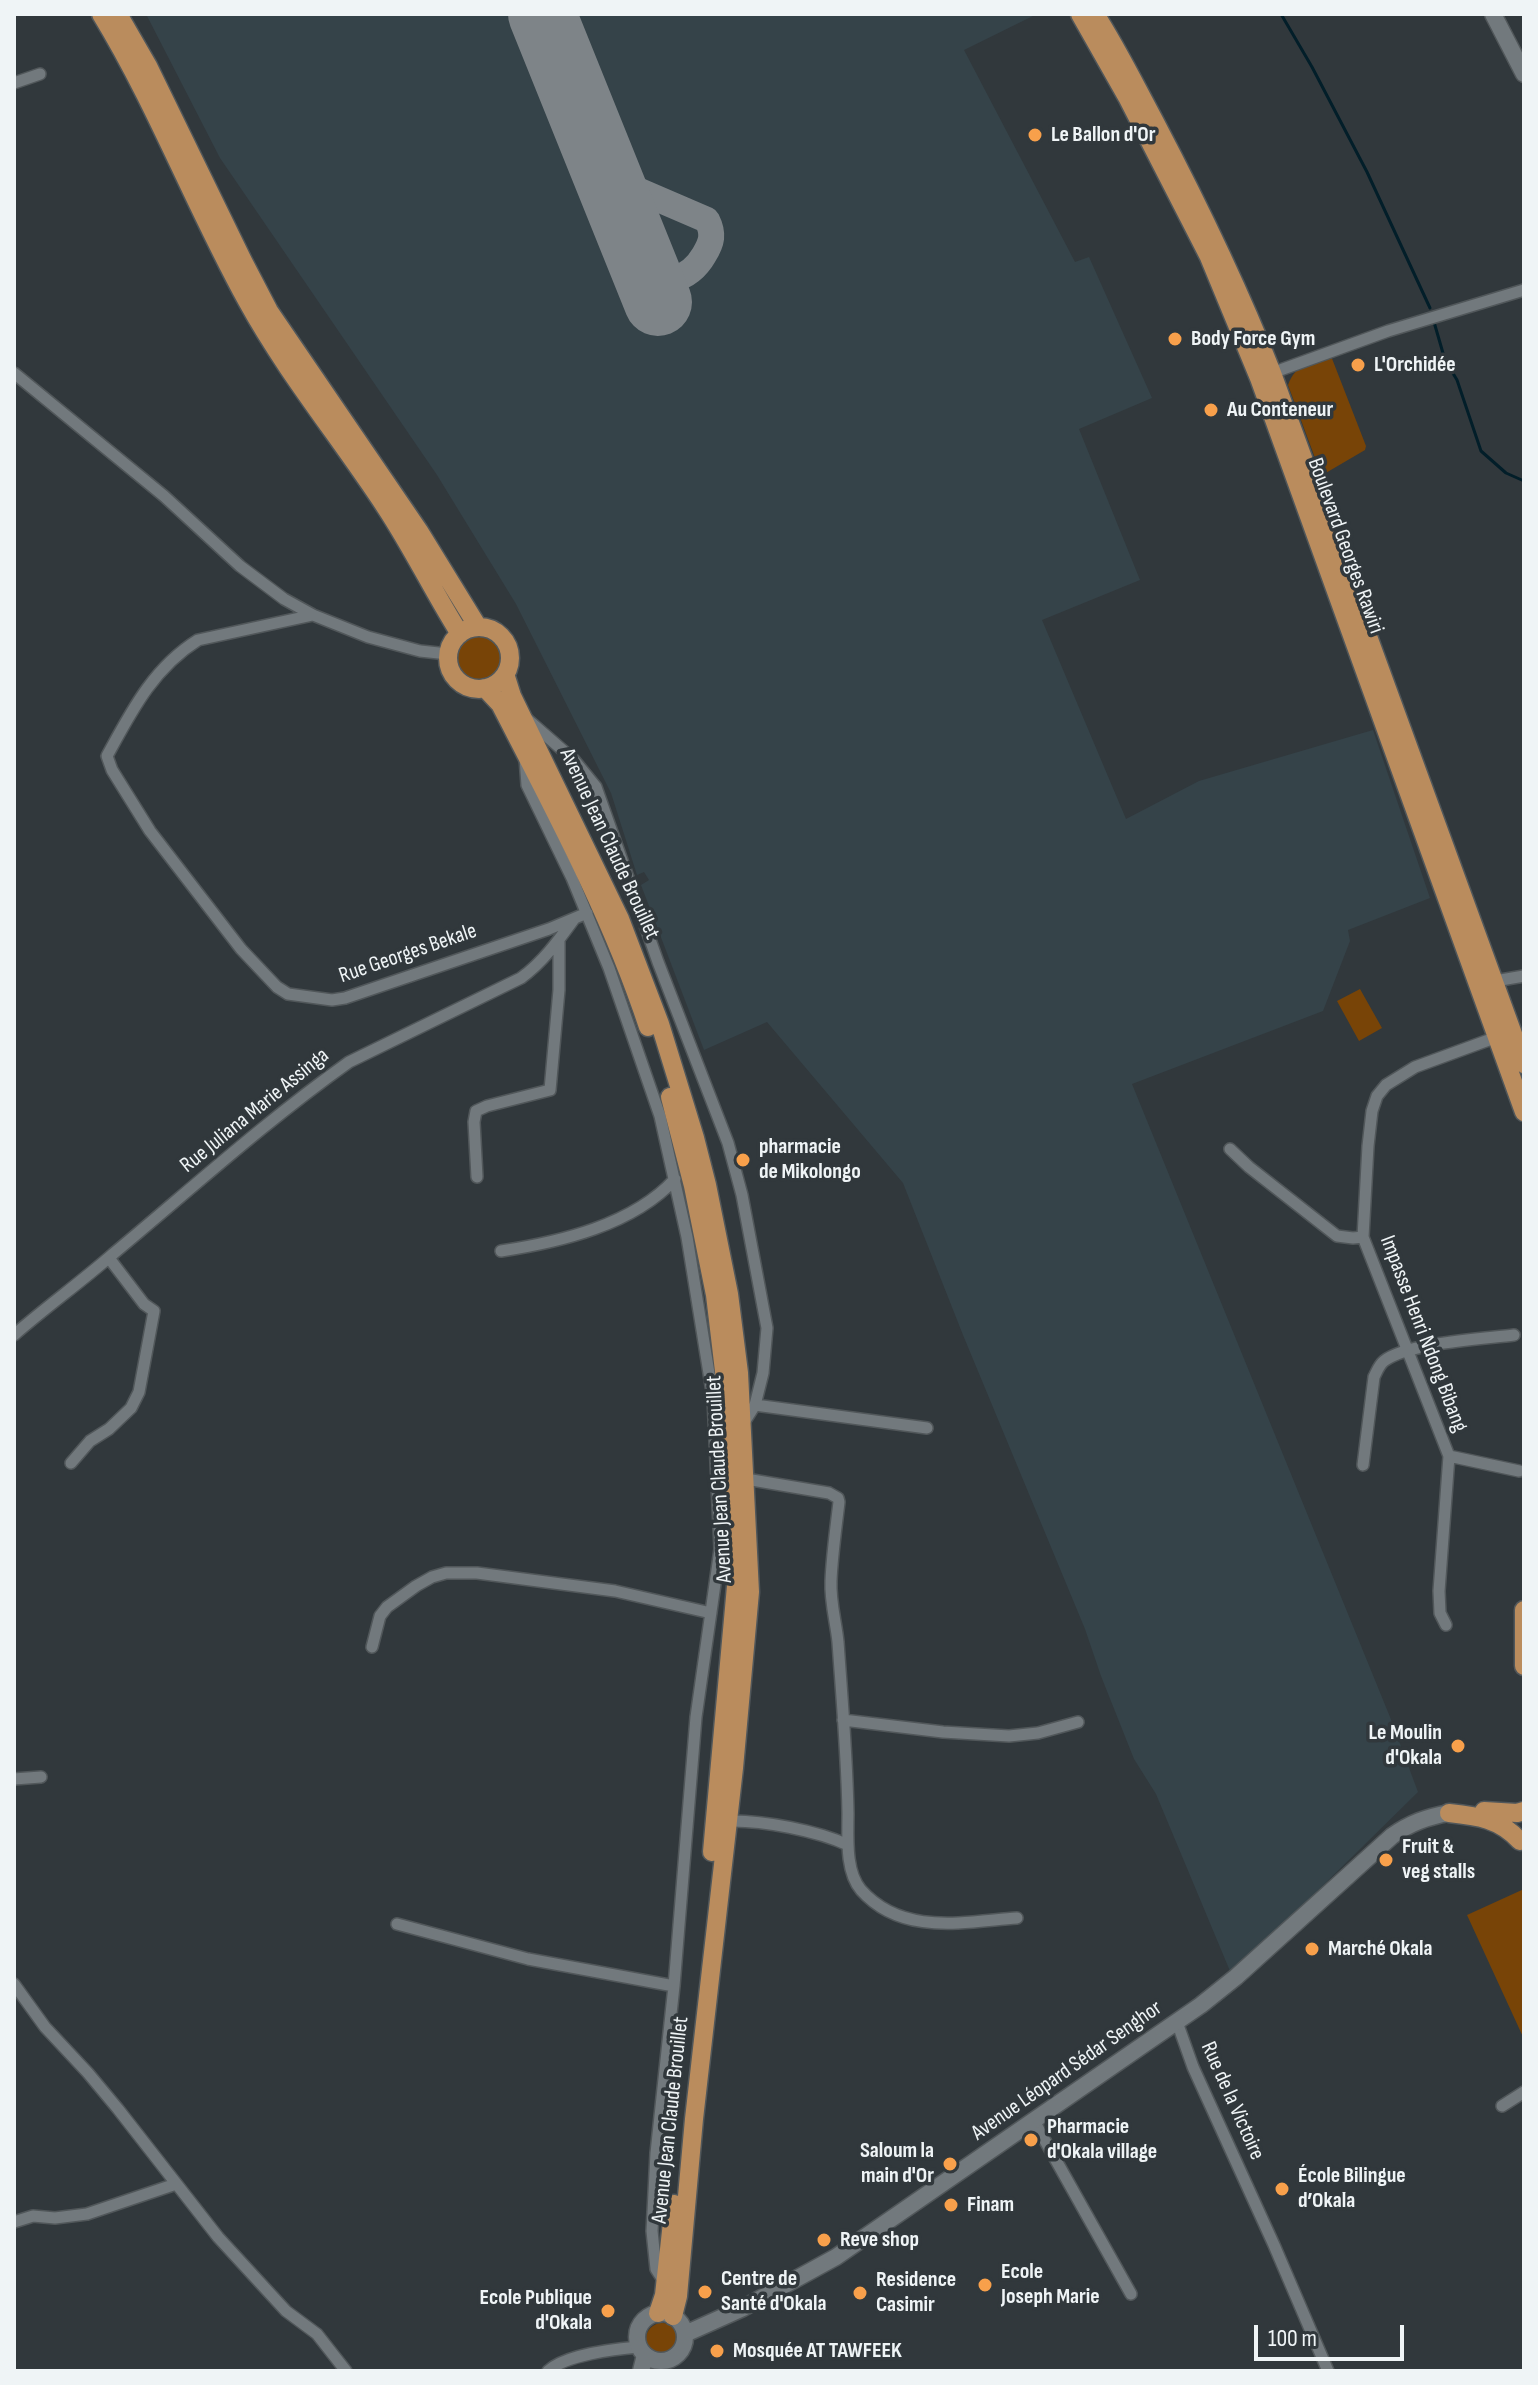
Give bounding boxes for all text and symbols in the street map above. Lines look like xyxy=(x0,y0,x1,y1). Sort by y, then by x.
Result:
place label: Le Ballon d'Or xyxy=(1051,122,1155,148)
marker: Le Ballon d'Or xyxy=(1026,126,1044,144)
place label: Body Force Gym xyxy=(1191,326,1315,352)
marker: Body Force Gym xyxy=(1166,330,1184,348)
place label: L'Orchidée xyxy=(1374,352,1456,378)
marker: L'Orchidée xyxy=(1349,356,1367,374)
place label: Au Conteneur xyxy=(1227,397,1333,423)
marker: Au Conteneur xyxy=(1202,401,1220,419)
street label: Boulevard Georges Rawiri xyxy=(1301,455,1389,637)
street label: Avenue Jean Claude Brouillet xyxy=(553,744,665,944)
street label: Rue Georges Bekale xyxy=(336,918,480,990)
street label: Rue Juliana Marie Assinga xyxy=(175,1043,335,1179)
place label: pharmacie de Mikolongo xyxy=(759,1134,861,1186)
marker: pharmacie de Mikolongo xyxy=(734,1151,752,1169)
street label: Impasse Henri Ndong Bibang xyxy=(1373,1232,1473,1436)
street label: Avenue Jean Claude Brouillet xyxy=(701,1375,739,1583)
place label: Le Moulin d'Okala xyxy=(1369,1720,1442,1772)
marker: Le Moulin d'Okala xyxy=(1449,1737,1467,1755)
place label: Fruit & veg stalls xyxy=(1402,1834,1475,1886)
marker: Fruit & veg stalls xyxy=(1377,1851,1395,1869)
place label: Marché Okala xyxy=(1328,1936,1432,1962)
marker: Marché Okala xyxy=(1303,1940,1321,1958)
street label: Avenue Léopard Sédar Senghor xyxy=(967,1995,1167,2147)
street label: Avenue Jean Claude Brouillet xyxy=(647,2015,695,2225)
street label: Rue de la Victoire xyxy=(1194,2038,1270,2164)
place label: Pharmacie d'Okala village xyxy=(1047,2114,1157,2166)
marker: Pharmacie d'Okala village xyxy=(1022,2131,1040,2149)
place label: Saloum la main d'Or xyxy=(860,2138,934,2190)
marker: Saloum la main d'Or xyxy=(941,2155,959,2173)
place label: École Bilingue d’Okala xyxy=(1298,2163,1406,2214)
marker: École Bilingue d’Okala xyxy=(1273,2180,1291,2198)
place label: Finam xyxy=(967,2192,1014,2218)
marker: Finam xyxy=(942,2196,960,2214)
place label: Reve shop xyxy=(840,2227,919,2253)
marker: Reve shop xyxy=(815,2231,833,2249)
place label: Ecole Joseph Marie xyxy=(1001,2259,1100,2310)
place label: Centre de Santé d'Okala xyxy=(721,2266,826,2318)
place label: Residence Casimir xyxy=(876,2267,956,2318)
marker: Ecole Joseph Marie xyxy=(976,2276,994,2294)
marker: Centre de Santé d'Okala xyxy=(696,2283,714,2301)
marker: Residence Casimir xyxy=(851,2284,869,2302)
place label: Ecole Publique d'Okala xyxy=(480,2285,592,2336)
marker: Ecole Publique d'Okala xyxy=(599,2302,617,2320)
scale bar xyxy=(1258,2309,1408,2359)
text: 100 m xyxy=(1268,2324,1317,2353)
place label: Mosquée AT TAWFEEK xyxy=(733,2338,902,2364)
marker: Mosquée AT TAWFEEK xyxy=(708,2342,726,2360)

